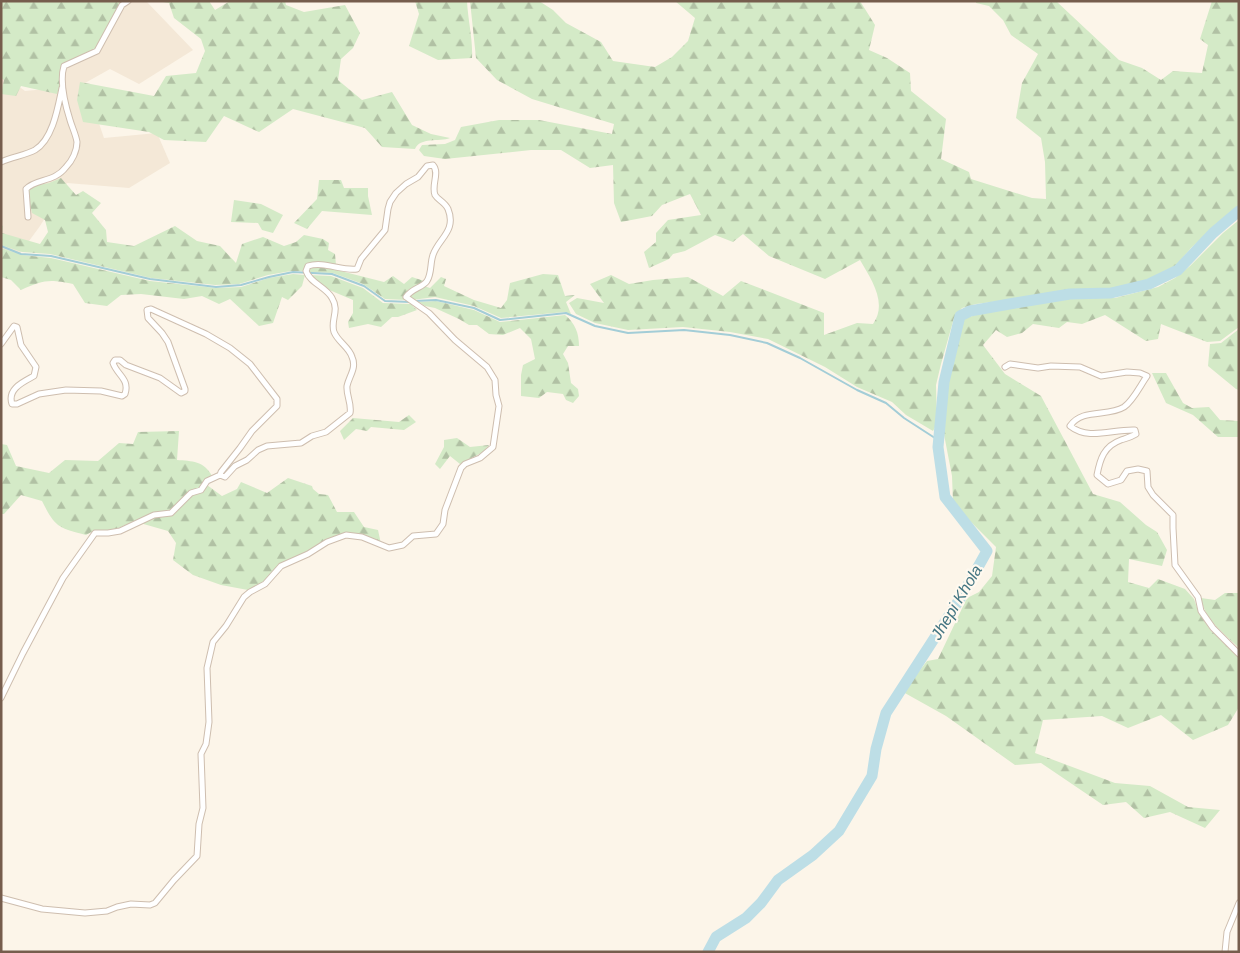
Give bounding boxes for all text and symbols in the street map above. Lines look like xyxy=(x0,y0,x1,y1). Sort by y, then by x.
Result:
water label: Jhepi Khola xyxy=(927,562,985,643)

